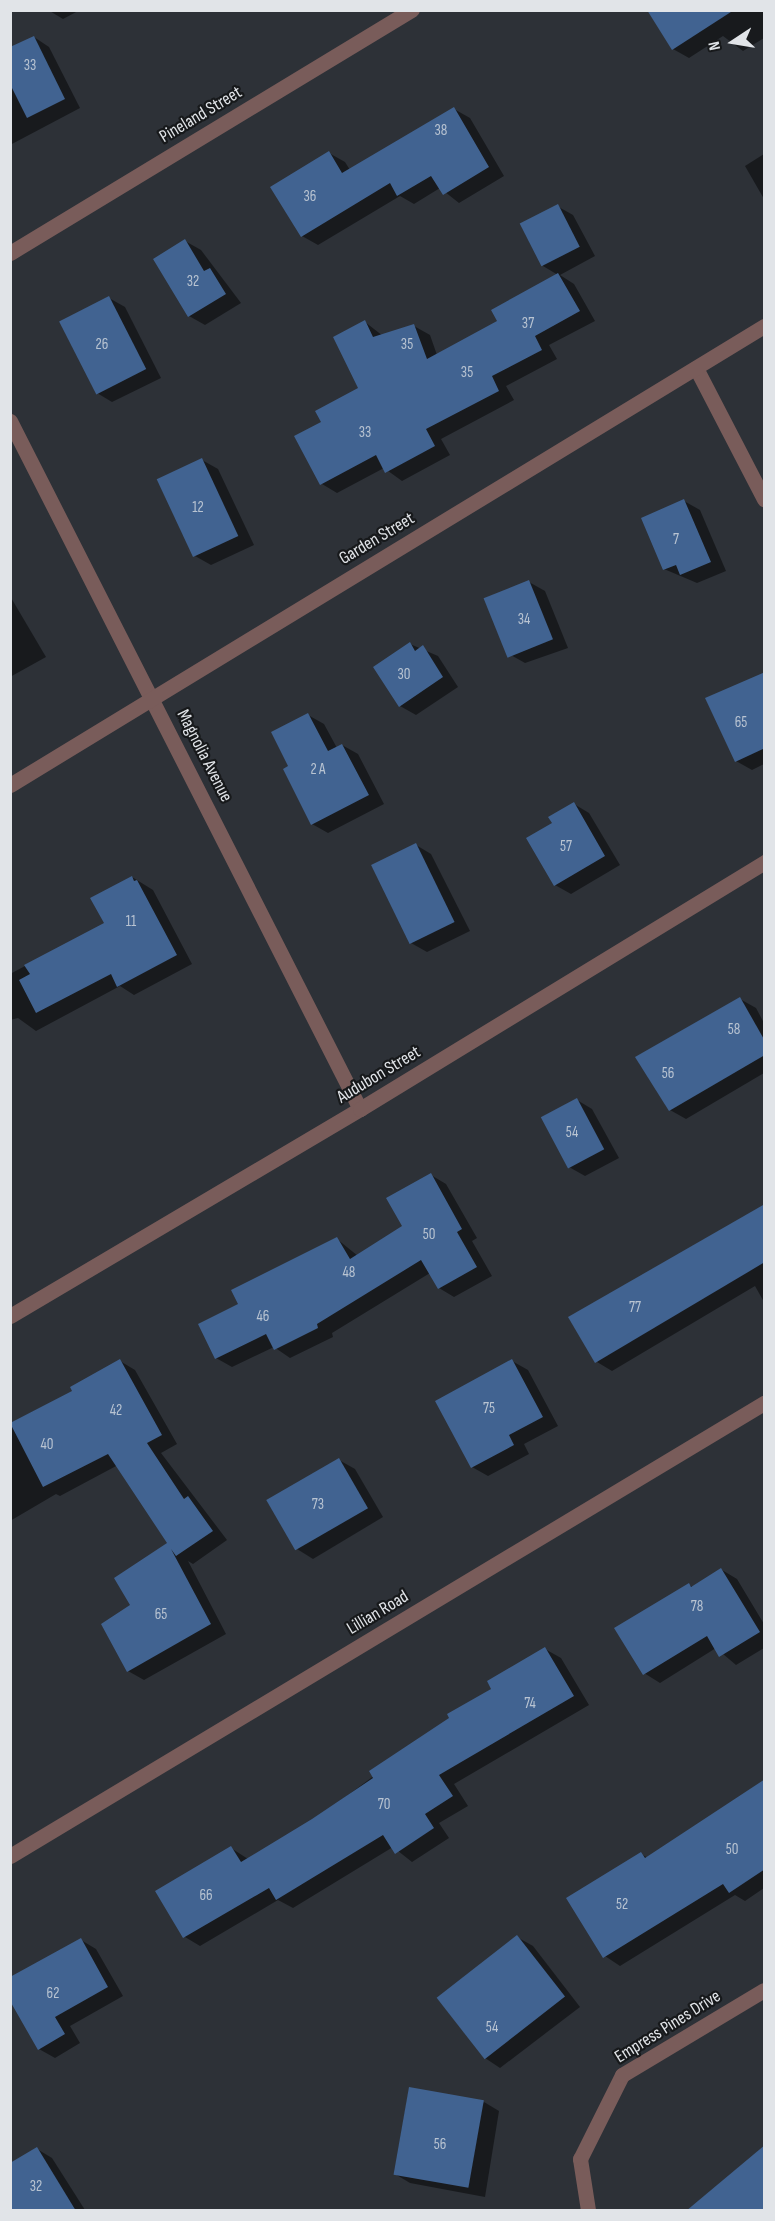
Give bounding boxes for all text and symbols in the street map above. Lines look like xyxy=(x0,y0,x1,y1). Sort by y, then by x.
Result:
north arrow xyxy=(703,12,763,72)
text: N xyxy=(705,40,725,52)
house number: 33 xyxy=(24,57,36,75)
street label: Pineland Street xyxy=(156,82,246,148)
house number: 38 xyxy=(435,122,447,140)
house number: 36 xyxy=(304,188,316,206)
house number: 32 xyxy=(187,273,199,291)
house number: 37 xyxy=(522,315,534,333)
house number: 26 xyxy=(96,336,108,354)
house number: 35 xyxy=(401,336,413,354)
house number: 35 xyxy=(461,364,473,382)
house number: 33 xyxy=(359,424,371,442)
house number: 12 xyxy=(192,499,204,517)
street label: Garden Street xyxy=(335,508,419,570)
house number: 7 xyxy=(673,531,679,549)
house number: 34 xyxy=(518,611,530,629)
house number: 30 xyxy=(398,666,410,684)
street label: Magnolia Avenue xyxy=(171,706,237,806)
house number: 65 xyxy=(735,714,747,732)
house number: 2 A xyxy=(311,761,325,779)
house number: 57 xyxy=(560,838,572,856)
house number: 11 xyxy=(126,913,136,931)
house number: 58 xyxy=(728,1021,740,1039)
street label: Audubon Street xyxy=(333,1042,425,1108)
house number: 56 xyxy=(662,1065,674,1083)
house number: 54 xyxy=(566,1124,578,1142)
house number: 50 xyxy=(423,1226,435,1244)
house number: 48 xyxy=(343,1264,355,1282)
house number: 77 xyxy=(629,1299,641,1317)
house number: 46 xyxy=(257,1308,269,1326)
house number: 75 xyxy=(483,1400,495,1418)
house number: 42 xyxy=(110,1402,122,1420)
house number: 40 xyxy=(41,1436,53,1454)
house number: 73 xyxy=(312,1496,324,1514)
street label: Lillian Road xyxy=(343,1586,413,1640)
house number: 78 xyxy=(691,1598,703,1616)
house number: 65 xyxy=(155,1606,167,1624)
house number: 74 xyxy=(524,1695,536,1713)
house number: 70 xyxy=(378,1796,390,1814)
house number: 50 xyxy=(726,1841,738,1859)
house number: 66 xyxy=(199,1887,213,1905)
house number: 52 xyxy=(616,1896,628,1914)
house number: 62 xyxy=(47,1985,59,2003)
street label: Empress Pines Drive xyxy=(611,1986,725,2068)
house number: 54 xyxy=(486,2019,498,2037)
house number: 56 xyxy=(434,2136,446,2154)
house number: 32 xyxy=(30,2178,42,2196)

